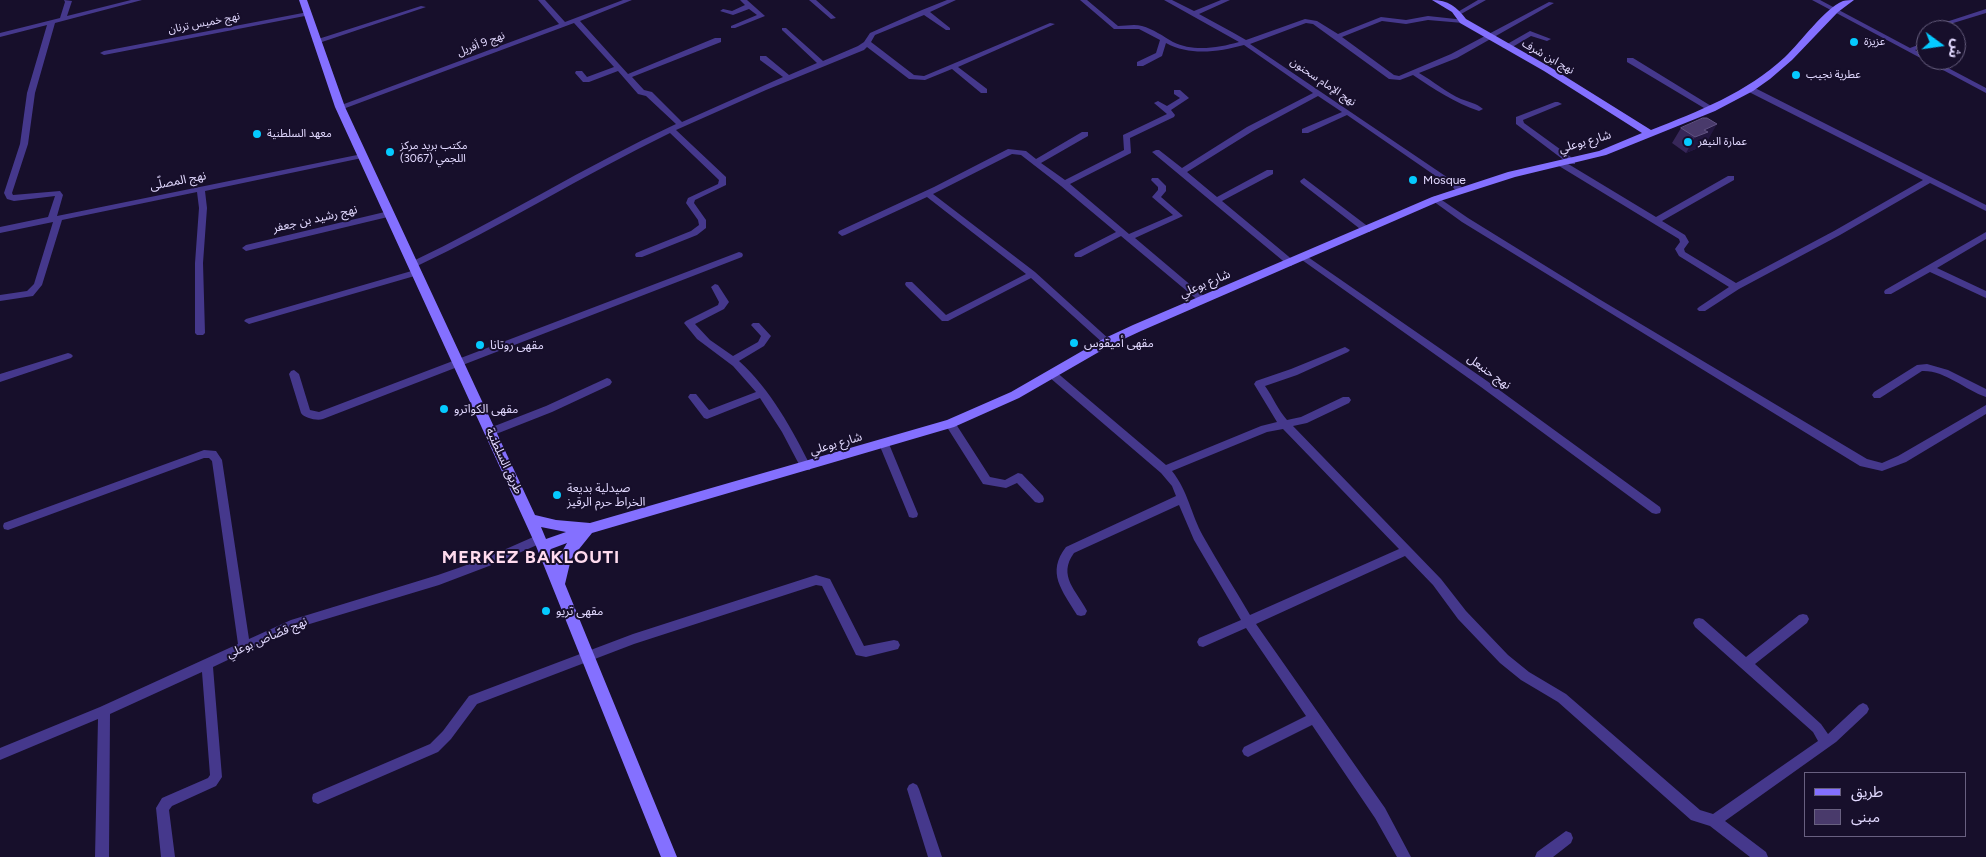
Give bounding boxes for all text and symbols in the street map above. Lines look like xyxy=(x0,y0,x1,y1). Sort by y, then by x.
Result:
street label: نهج خميس ترنان xyxy=(167,10,241,36)
north arrow xyxy=(1916,20,1966,70)
street label: نهج 9 أفريل xyxy=(455,29,507,59)
place label: عزيزة xyxy=(1864,35,1885,49)
marker: عزيزة xyxy=(1848,36,1860,48)
street label: نهج ابن شرف xyxy=(1520,37,1576,77)
text: ش xyxy=(1945,37,1966,60)
street label: نهج الإمام سحنون xyxy=(1288,55,1358,109)
place label: عطرية نجيب xyxy=(1806,68,1861,82)
marker: عطرية نجيب xyxy=(1790,69,1802,81)
place label: معهد السلطنية xyxy=(267,127,332,141)
marker: معهد السلطنية xyxy=(251,128,263,140)
street label: شارع بوعلي xyxy=(1557,128,1613,156)
place label: عمارة النيفر xyxy=(1698,135,1747,149)
marker: عمارة النيفر xyxy=(1682,136,1694,148)
place label: مكتب بريد مركز اللجمي (3067) xyxy=(400,139,468,165)
marker: مكتب بريد مركز اللجمي (3067) xyxy=(384,146,396,158)
street label: نهج المصلّى xyxy=(149,169,207,193)
place label: Mosque xyxy=(1423,173,1466,187)
marker: Mosque xyxy=(1407,174,1419,186)
street label: نهج رشيد بن جعفر xyxy=(271,202,359,236)
street label: شارع بوعلي xyxy=(1177,267,1233,301)
place label: مقهى أميقوس xyxy=(1084,336,1154,350)
marker: مقهى أميقوس xyxy=(1068,337,1080,349)
place label: مقهى روتانا xyxy=(490,338,544,352)
marker: مقهى روتانا xyxy=(474,339,486,351)
street label: نهج حنبعل xyxy=(1464,351,1514,393)
place label: مقهى الكواترو xyxy=(454,402,518,416)
marker: مقهى الكواترو xyxy=(438,403,450,415)
street label: طريق السلطنية xyxy=(482,426,526,496)
street label: شارع بوعلي xyxy=(808,430,864,458)
place label: صيدلية بديعة الخراط حرم الرقيز xyxy=(567,481,645,509)
marker: صيدلية بديعة الخراط حرم الرقيز xyxy=(551,489,563,501)
district label: MERKEZ BAKLOUTI xyxy=(440,547,622,569)
place label: مقهى تريو xyxy=(556,604,603,618)
marker: مقهى تريو xyxy=(540,605,552,617)
street label: نهج قصّاص بوعلي xyxy=(224,615,310,661)
legend xyxy=(1804,772,1966,837)
text: طريق xyxy=(1851,783,1883,801)
text: مبنى xyxy=(1851,808,1880,826)

